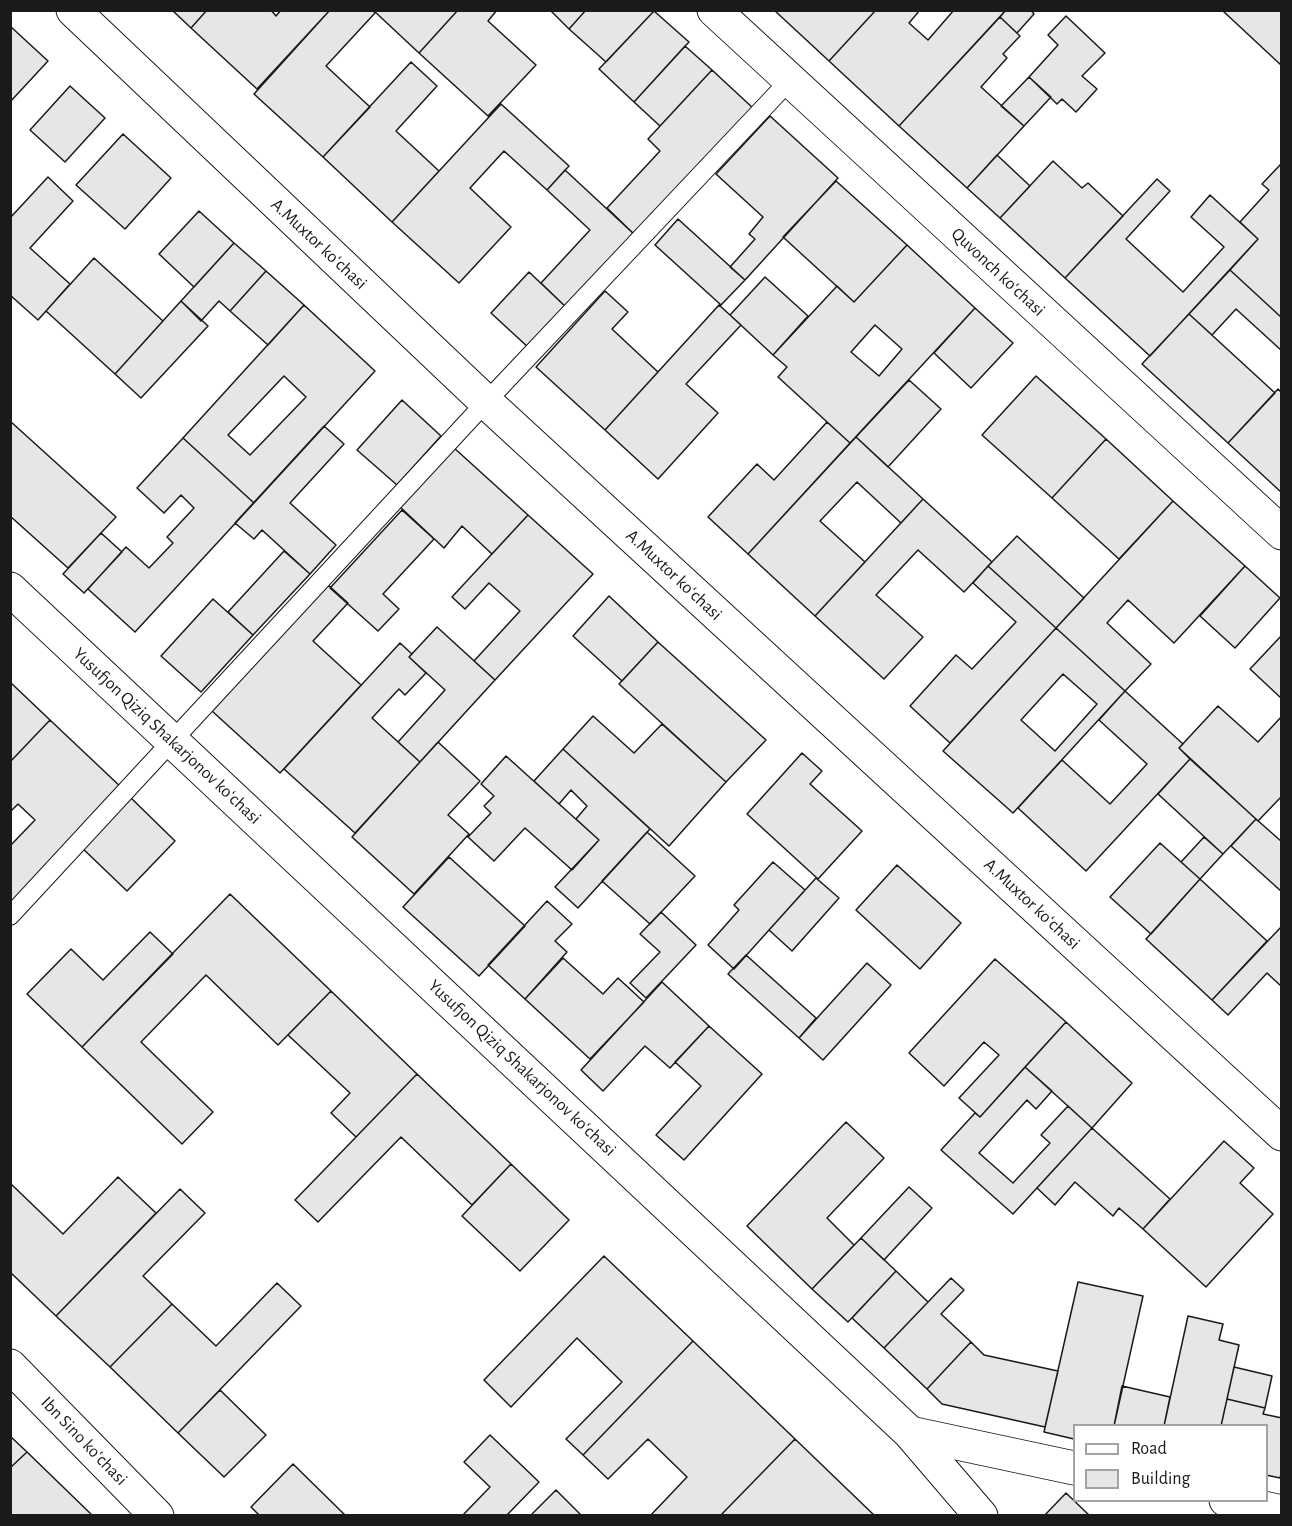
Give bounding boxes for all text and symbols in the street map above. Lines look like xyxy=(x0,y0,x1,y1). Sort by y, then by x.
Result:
street label: A.Muxtor koʻchasi xyxy=(266,194,372,294)
street label: Quvonch koʻchasi xyxy=(947,223,1049,321)
street label: A.Muxtor koʻchasi xyxy=(621,525,727,625)
street label: Yusufjon Qiziq Shakarjonov koʻchasi xyxy=(69,643,265,829)
street label: A.Muxtor koʻchasi xyxy=(979,854,1085,954)
street label: Yusufjon Qiziq Shakarjonov koʻchasi xyxy=(424,975,620,1161)
street label: Ibn Sino koʻchasi xyxy=(36,1392,132,1490)
legend xyxy=(1073,1424,1268,1502)
text: Road xyxy=(1131,1440,1167,1458)
text: Building xyxy=(1131,1470,1190,1488)

